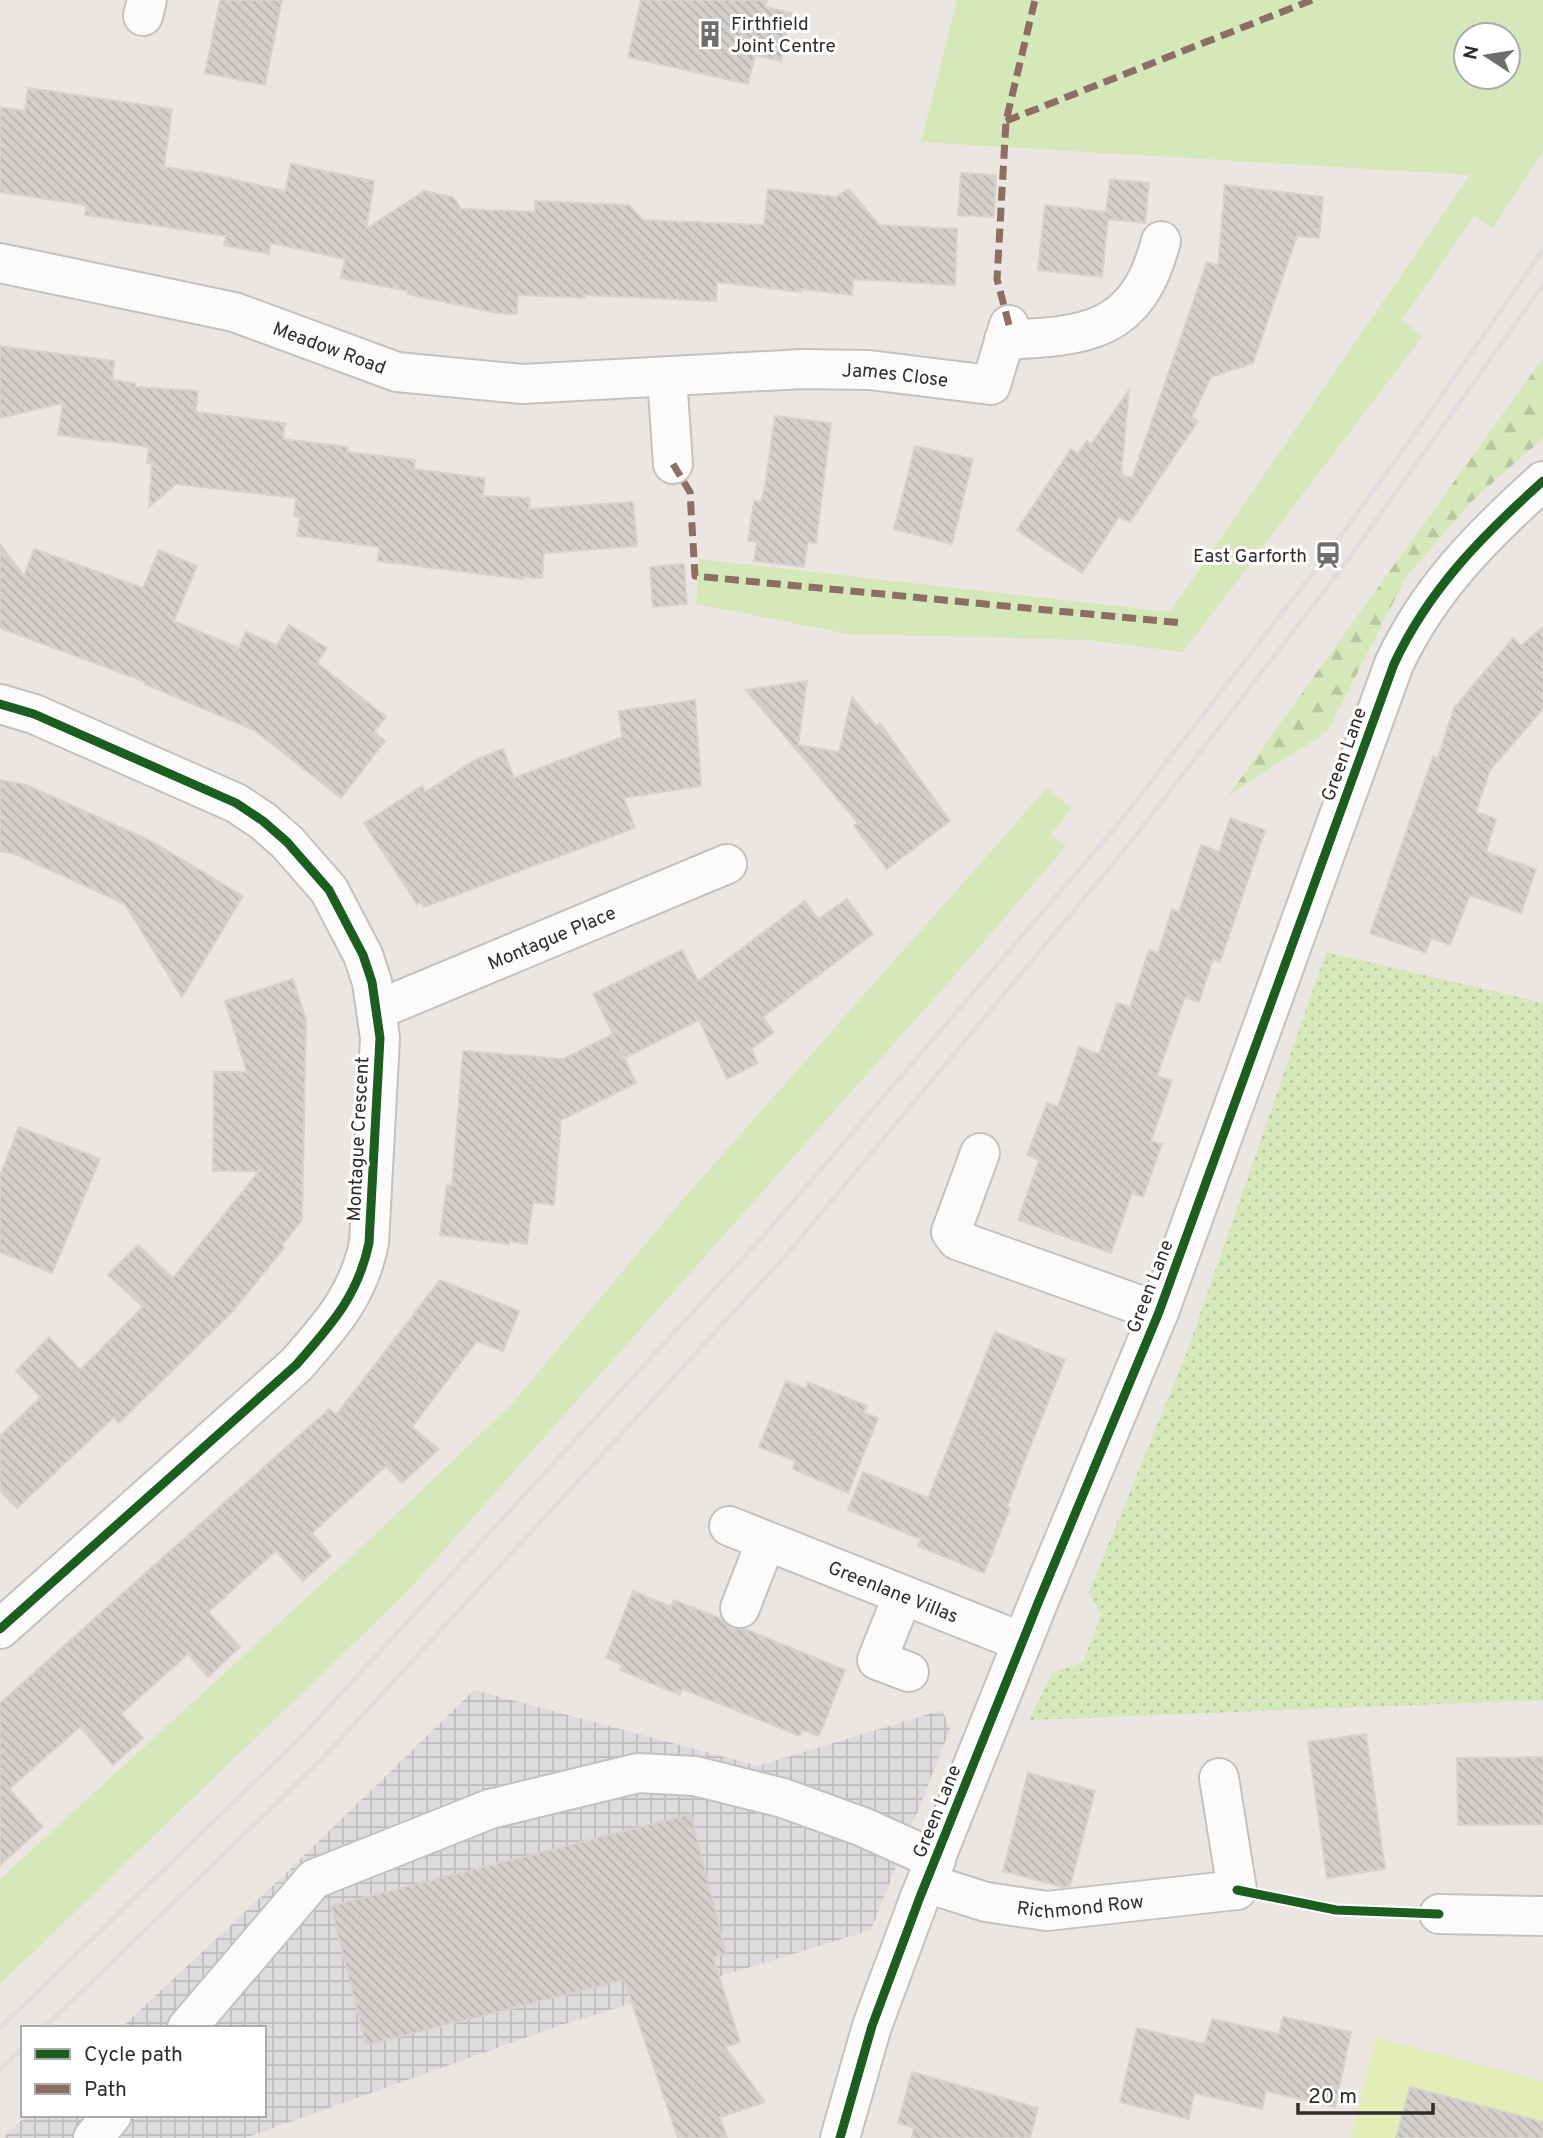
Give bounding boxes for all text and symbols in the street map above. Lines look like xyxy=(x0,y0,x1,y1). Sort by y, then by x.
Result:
place label: Firthfield Joint Centre xyxy=(731,13,836,59)
building icon: Firthfield Joint Centre xyxy=(695,19,725,49)
north arrow xyxy=(1452,21,1522,91)
text: N xyxy=(1459,44,1485,62)
street label: Meadow Road xyxy=(269,317,389,381)
street label: James Close xyxy=(841,359,949,394)
station icon: East Garforth xyxy=(1313,540,1343,570)
place label: East Garforth xyxy=(1193,545,1307,569)
street label: Green Lane xyxy=(1317,704,1373,805)
street label: Montague Place xyxy=(484,902,620,976)
street label: Montague Crescent xyxy=(343,1056,375,1222)
street label: Green Lane xyxy=(1122,1237,1180,1337)
street label: Greenlane Villas xyxy=(824,1556,961,1630)
street label: Green Lane xyxy=(908,1762,967,1862)
street label: Richmond Row xyxy=(1015,1890,1145,1925)
legend xyxy=(21,2026,266,2117)
text: Cycle path xyxy=(84,2042,183,2069)
scale bar xyxy=(1298,2072,1433,2116)
text: Path xyxy=(84,2077,127,2104)
text: 20 m xyxy=(1308,2084,1357,2111)

